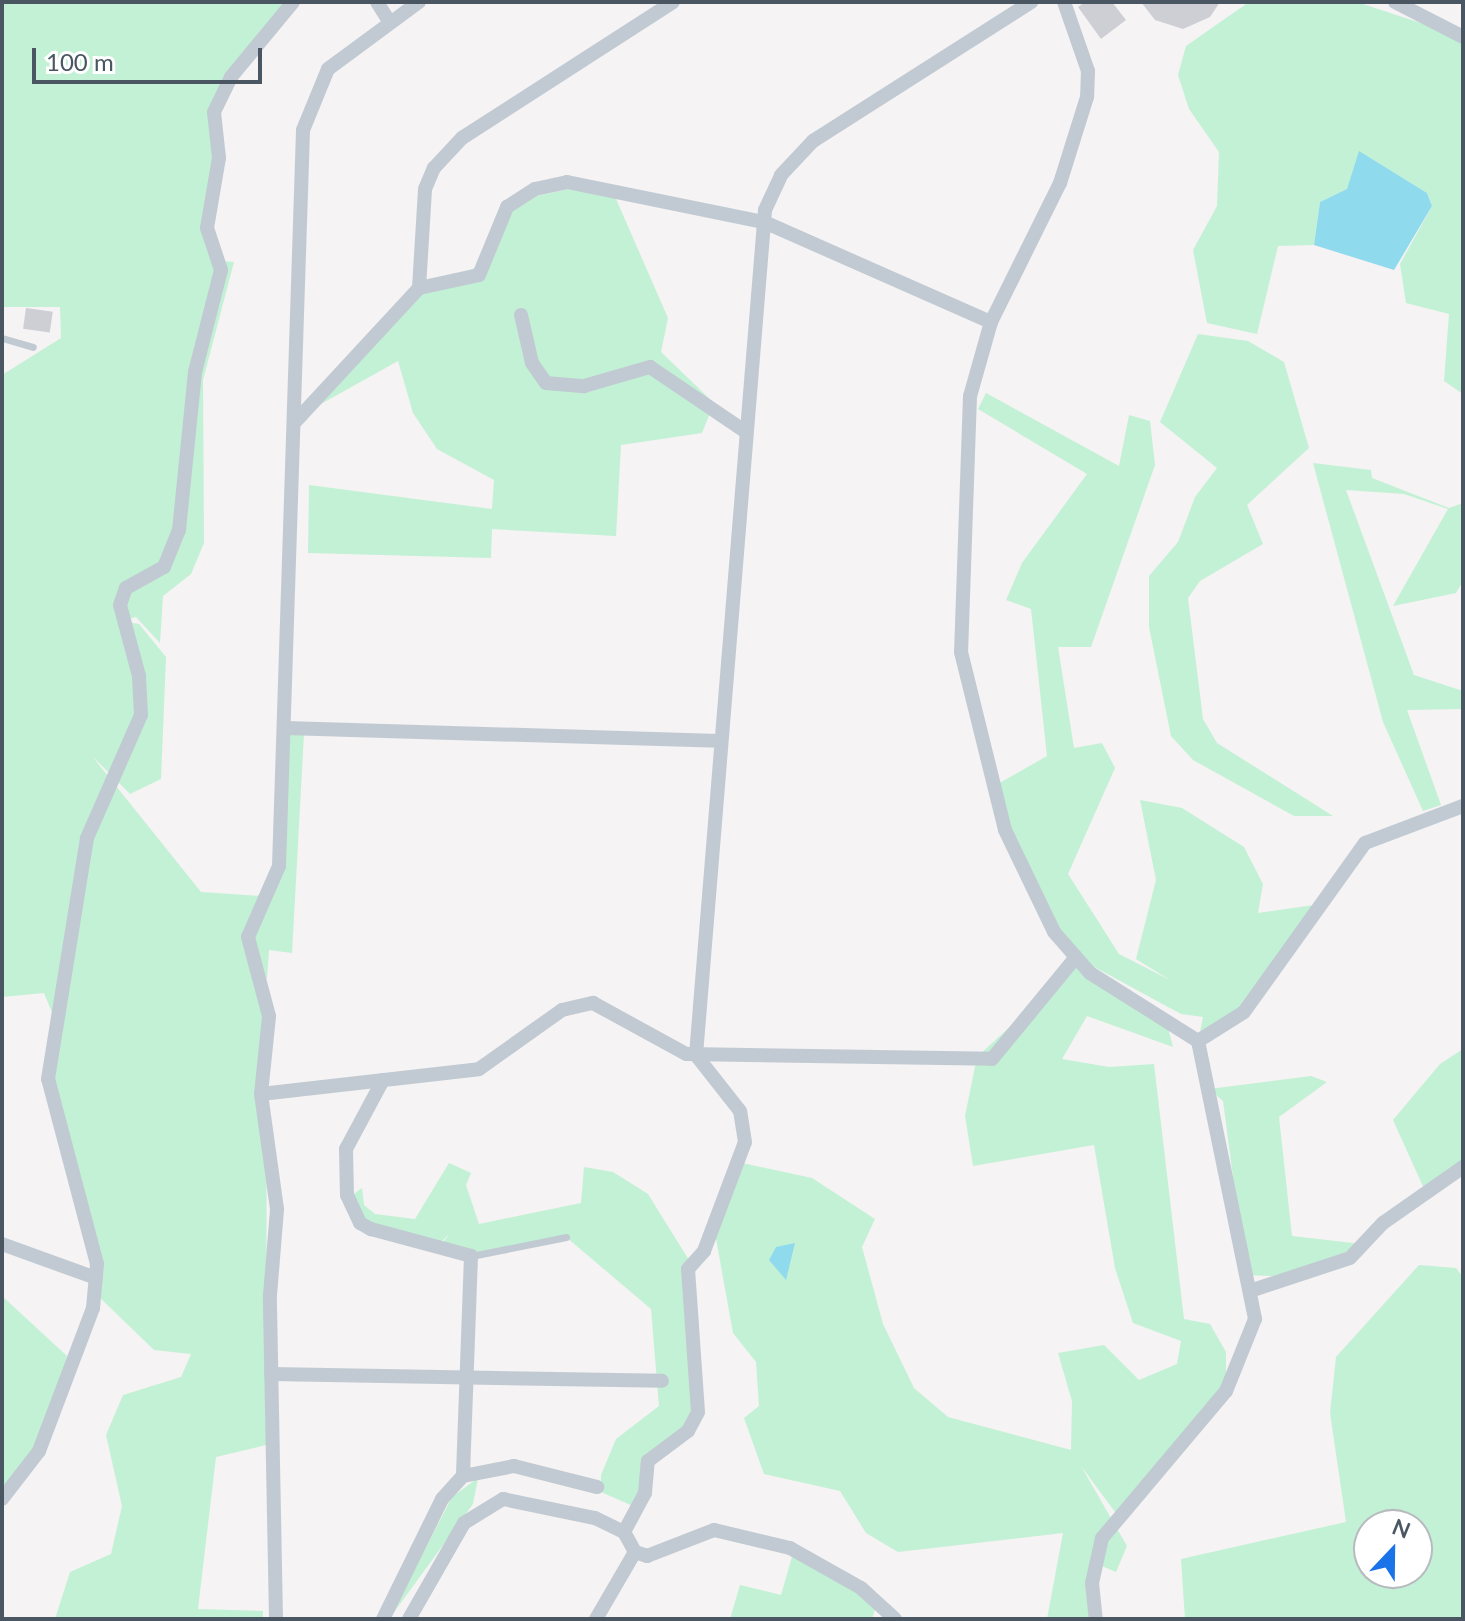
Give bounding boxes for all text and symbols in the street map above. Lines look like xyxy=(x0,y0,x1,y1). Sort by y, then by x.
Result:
scale bar xyxy=(36,32,266,82)
text: 100 m xyxy=(46,47,114,76)
north arrow xyxy=(1353,1509,1433,1589)
text: N xyxy=(1389,1512,1414,1544)

